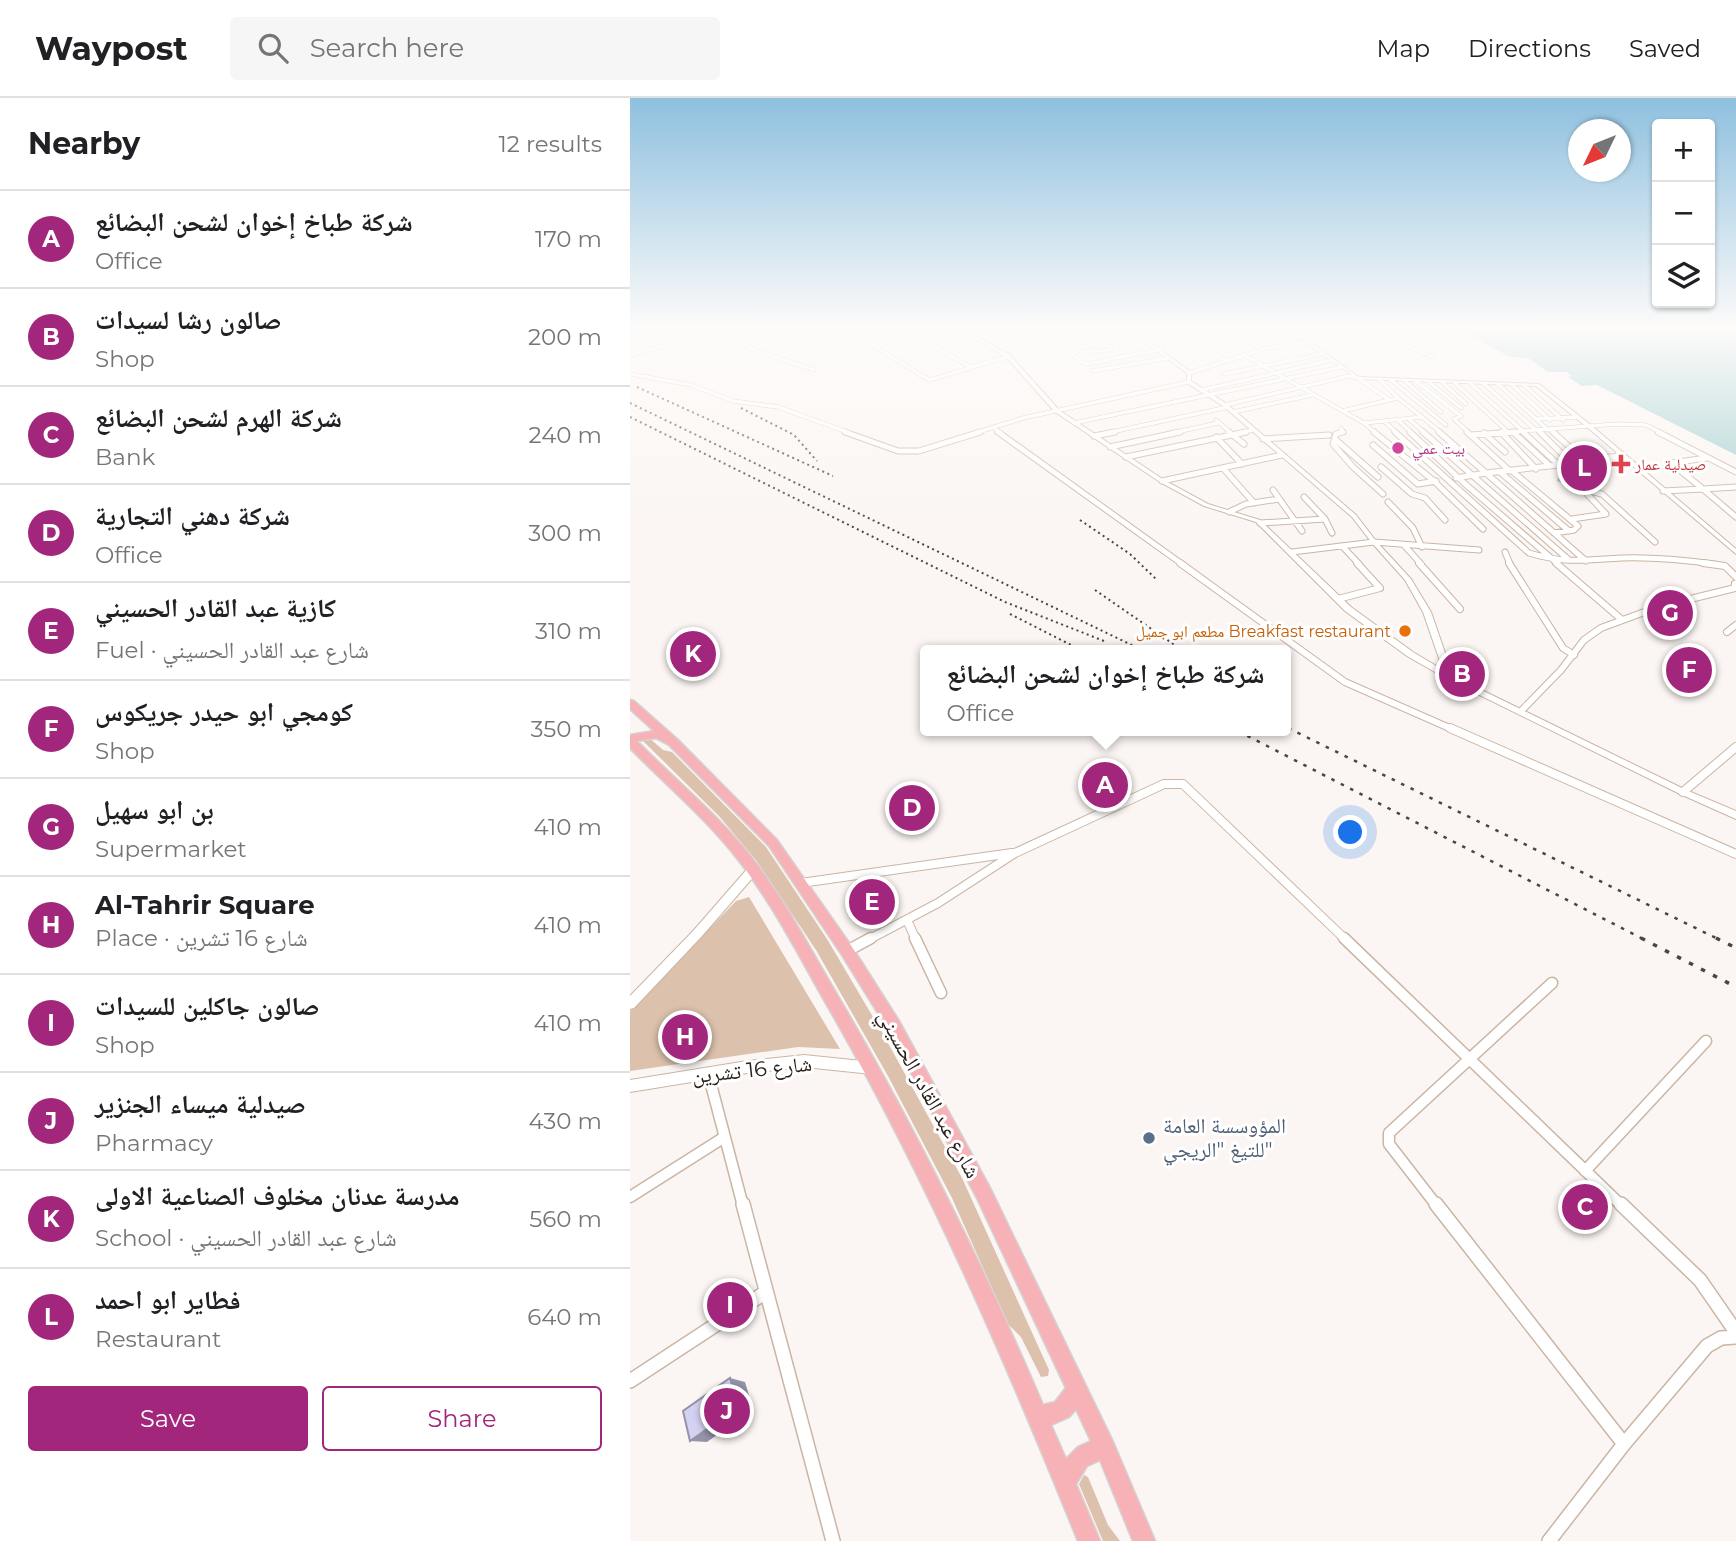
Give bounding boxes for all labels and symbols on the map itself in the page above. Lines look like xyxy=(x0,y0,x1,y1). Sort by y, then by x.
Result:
north arrow xyxy=(1568,119,1631,182)
place label: بيت عمي xyxy=(1412,439,1465,461)
marker: بيت عمي xyxy=(1390,440,1406,456)
pin: L xyxy=(1561,442,1607,494)
place label: صيدلية عمار xyxy=(1634,455,1706,474)
marker: صيدلية عمار xyxy=(1613,456,1629,472)
pin: G xyxy=(1647,587,1693,639)
place label: مطعم ابو جميل Breakfast restaurant xyxy=(1136,622,1392,642)
marker: مطعم ابو جميل Breakfast restaurant xyxy=(1397,623,1413,639)
pin: K xyxy=(670,628,716,680)
pin: F xyxy=(1666,644,1712,696)
pin: B xyxy=(1439,648,1485,700)
pin: A xyxy=(1082,759,1128,811)
pin: D xyxy=(889,782,935,834)
your location xyxy=(1333,815,1367,849)
pin: E xyxy=(849,876,895,928)
street label: شارع عبد القادر الحسيني xyxy=(869,1005,986,1184)
pin: H xyxy=(662,1011,708,1063)
street label: شارع 16 تشرين xyxy=(691,1051,813,1089)
place label: المؤوسسة العامة للتيغ "الريجي" xyxy=(1163,1113,1286,1166)
marker: المؤوسسة العامة للتيغ "الريجي" xyxy=(1141,1130,1157,1146)
pin: C xyxy=(1562,1181,1608,1233)
pin: I xyxy=(707,1279,753,1331)
pin: J xyxy=(704,1385,750,1437)

